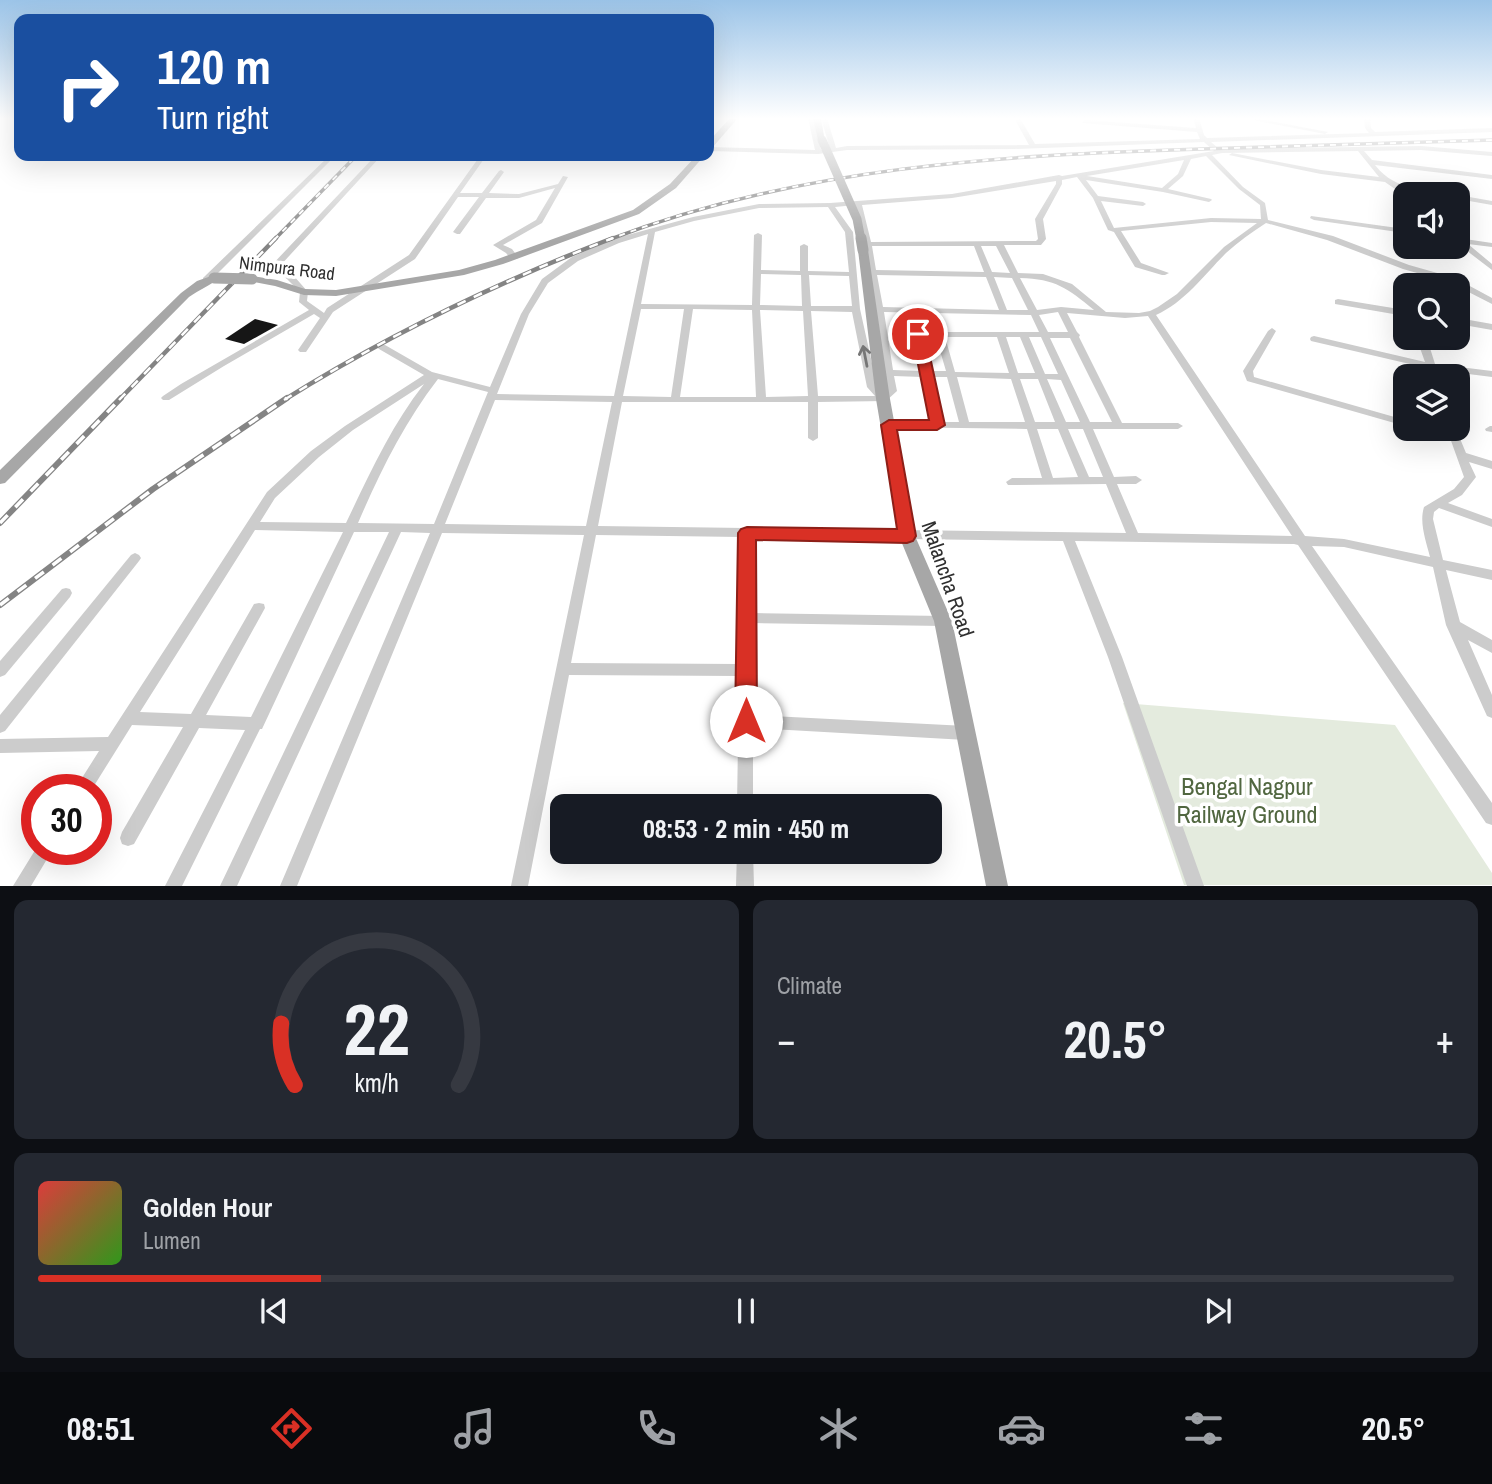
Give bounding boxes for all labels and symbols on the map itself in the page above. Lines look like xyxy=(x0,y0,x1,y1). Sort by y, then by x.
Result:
street label: Nimpura Road xyxy=(238,250,336,286)
pin xyxy=(888,304,948,364)
one-way arrow xyxy=(858,345,872,368)
street label: Malancha Road xyxy=(915,517,981,641)
position arrow xyxy=(709,684,783,758)
park label: Bengal Nagpur Railway Ground xyxy=(1176,770,1318,830)
speed limit sign: 30 xyxy=(21,774,112,865)

